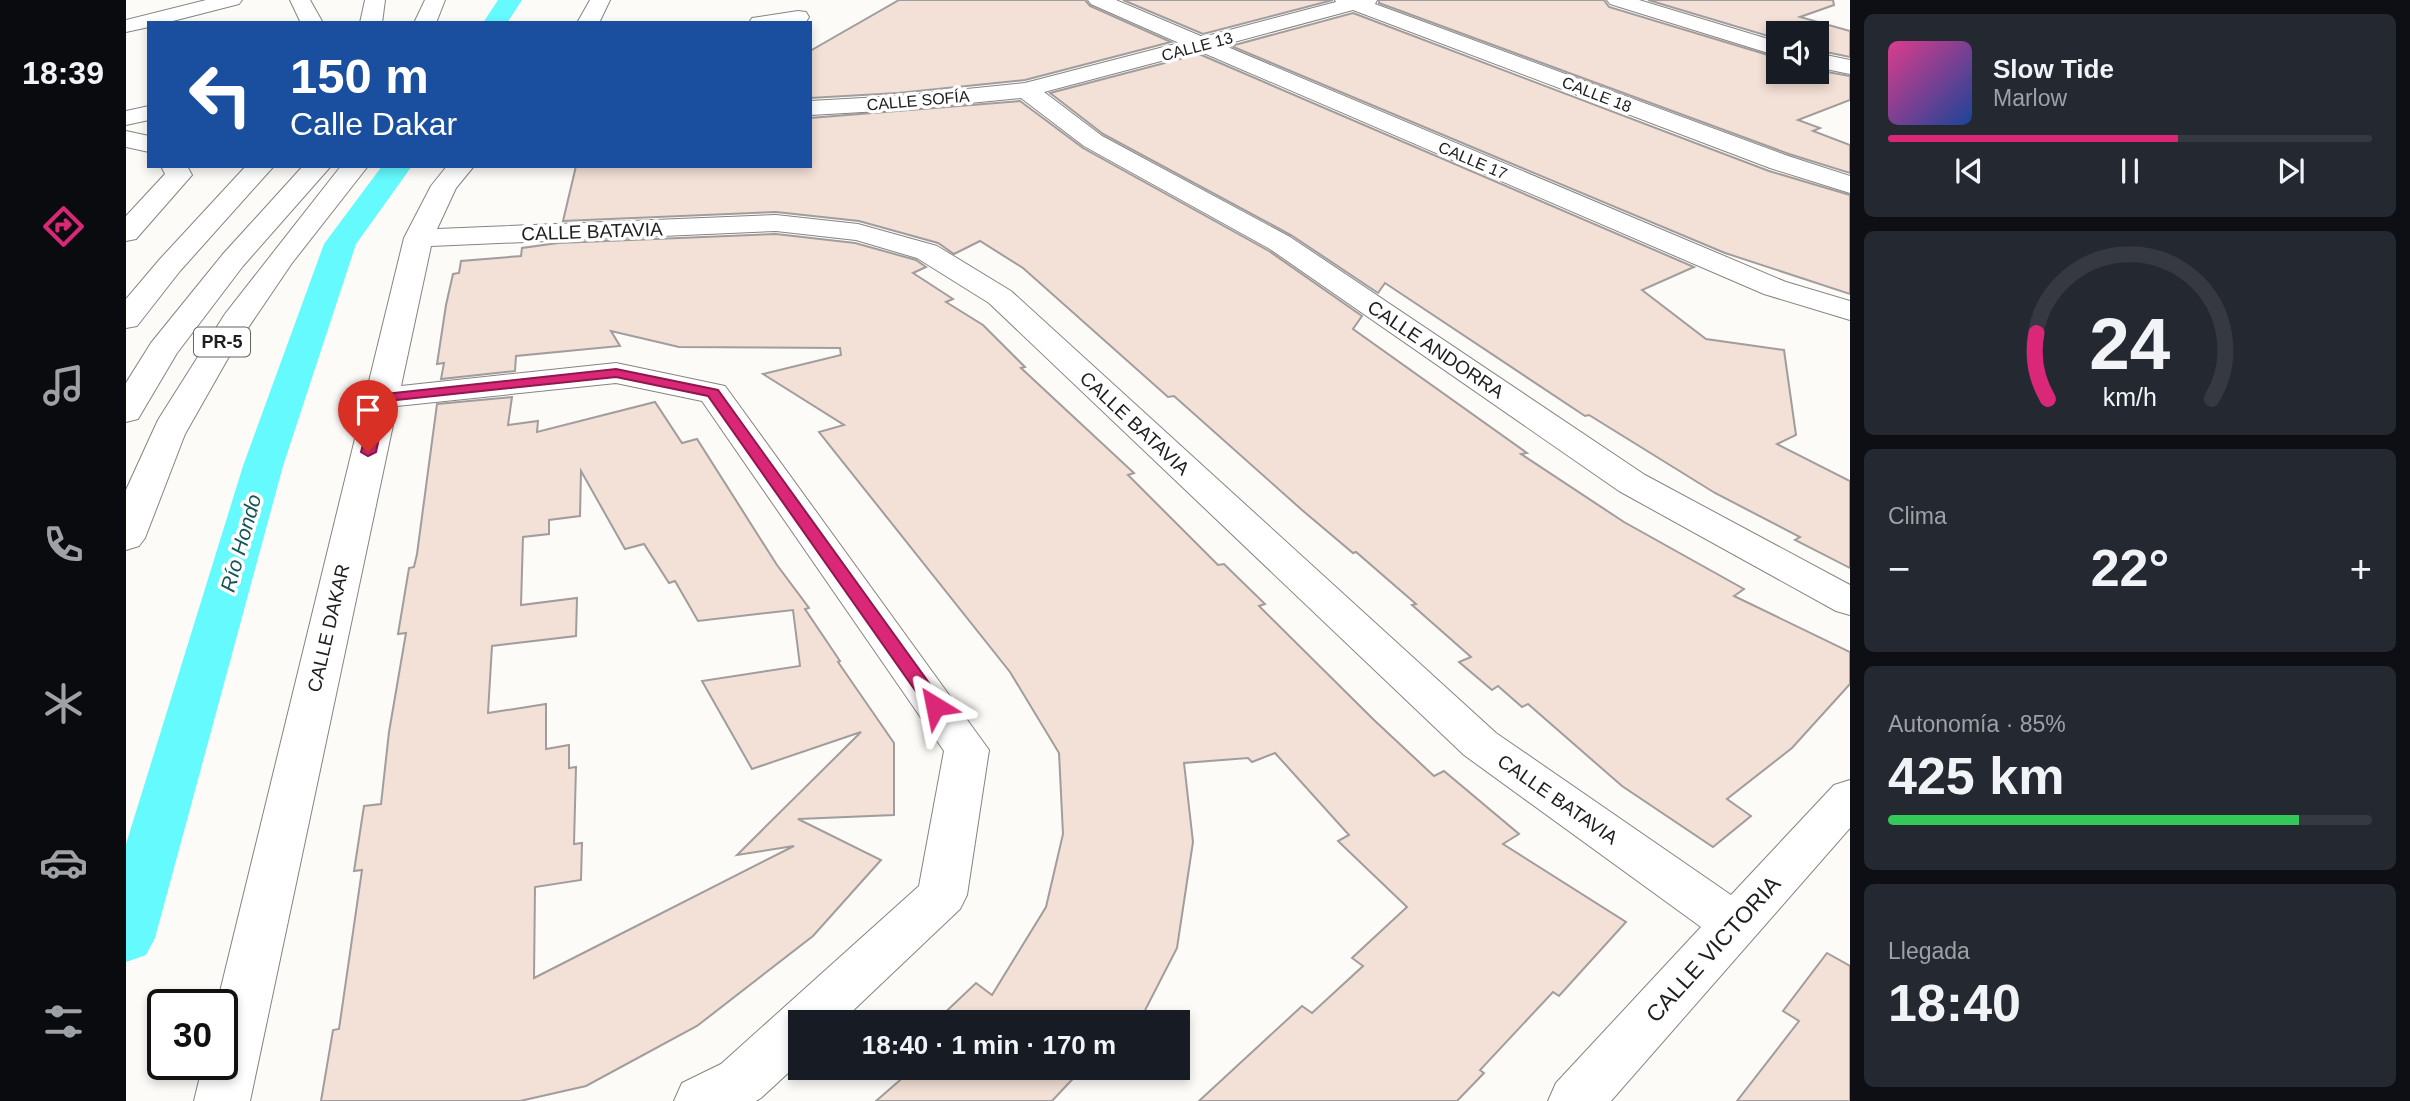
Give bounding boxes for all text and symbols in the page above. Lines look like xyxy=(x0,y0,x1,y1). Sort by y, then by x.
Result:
map controls xyxy=(1766,21,1829,84)
button: sound xyxy=(1766,21,1829,84)
street label: CALLE 13 xyxy=(1160,29,1235,64)
icon: left xyxy=(175,49,266,140)
text: 150 m xyxy=(290,49,429,103)
text: Slow Tide xyxy=(1993,54,2114,84)
text: 18:39 xyxy=(22,55,104,91)
street label: CALLE 18 xyxy=(1560,73,1634,116)
text: Marlow xyxy=(1993,85,2067,111)
street label: CALLE SOFÍA xyxy=(866,87,970,113)
text: Calle Dakar xyxy=(290,106,457,142)
street label: CALLE 17 xyxy=(1436,138,1510,183)
icon: previous xyxy=(1950,152,1988,190)
icon: pause xyxy=(2111,152,2149,190)
icon: next xyxy=(2272,152,2310,190)
icon: directions xyxy=(39,202,88,251)
street label: CALLE BATAVIA xyxy=(521,219,663,244)
street label: CALLE ANDORRA xyxy=(1364,296,1508,403)
text: 24 xyxy=(2090,304,2171,385)
road number: PR-5 xyxy=(194,328,250,356)
icon: music xyxy=(39,361,88,410)
street label: CALLE BATAVIA xyxy=(1076,367,1194,480)
pin xyxy=(338,380,398,452)
text: km/h xyxy=(2103,383,2157,411)
icon: arrive xyxy=(349,391,387,429)
water label: Río Hondo xyxy=(216,491,265,594)
text: Clima xyxy=(1888,503,1947,529)
icon: phone xyxy=(39,520,88,569)
text: 22° xyxy=(2091,539,2169,597)
text: − xyxy=(1888,548,1910,590)
text: + xyxy=(2350,548,2372,590)
street label: CALLE DAKAR xyxy=(304,562,353,694)
position arrow xyxy=(898,669,972,743)
icon: climate xyxy=(39,679,88,728)
text: Autonomía · 85% xyxy=(1888,711,2066,737)
text: 425 km xyxy=(1888,747,2064,805)
street label: CALLE BATAVIA xyxy=(1494,750,1622,849)
icon: car xyxy=(39,838,88,887)
street label: CALLE VICTORIA xyxy=(1641,870,1786,1027)
text: Llegada xyxy=(1888,938,1970,964)
text: 18:40 xyxy=(1888,974,2021,1032)
speed limit sign: 30 xyxy=(147,989,238,1080)
icon: filters xyxy=(39,997,88,1046)
text: 18:40 · 1 min · 170 m xyxy=(862,1030,1116,1060)

